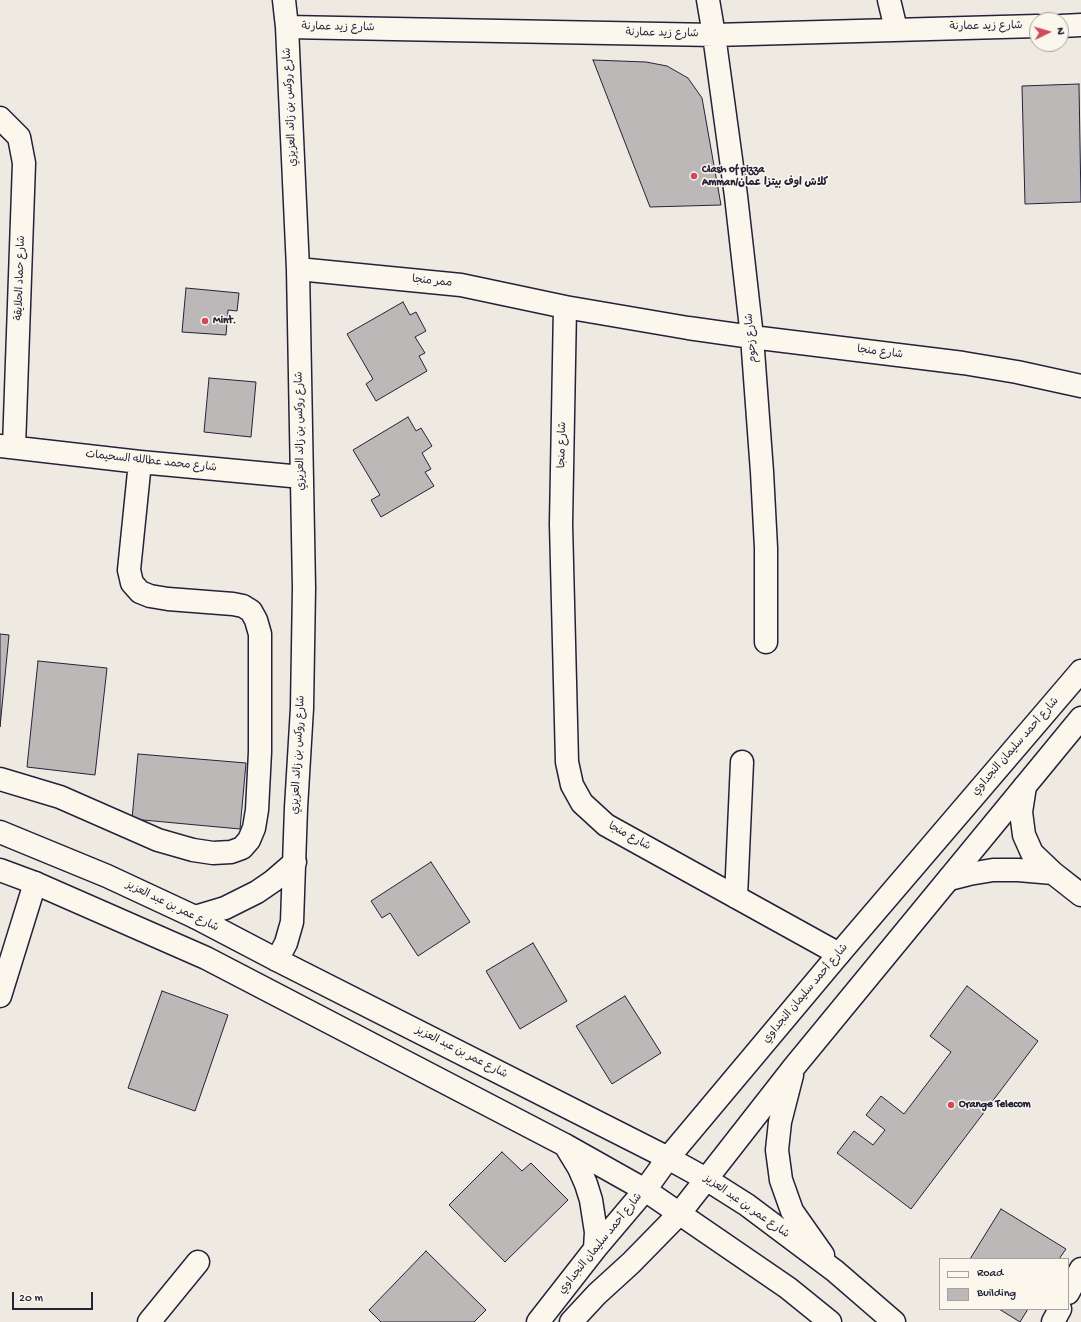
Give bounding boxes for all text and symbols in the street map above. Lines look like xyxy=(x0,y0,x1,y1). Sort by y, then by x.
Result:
north arrow xyxy=(1029,12,1069,52)
street label: شارع زيد عمارنة xyxy=(949,20,1023,34)
street label: شارع زيد عمارنة xyxy=(301,21,375,35)
street label: شارع زيد عمارنة xyxy=(625,27,699,41)
text: N xyxy=(1054,27,1066,35)
street label: شارع روكس بن زائد العزيزي xyxy=(281,47,301,167)
place label: Clash of pizza Amman/كلاش اوف بيتزا عمان xyxy=(702,163,828,189)
marker: Clash of pizza Amman/كلاش اوف بيتزا عمان xyxy=(689,171,699,181)
street label: شارع حماد الحلايقة xyxy=(13,235,29,321)
street label: ممر منجا xyxy=(411,273,453,291)
street label: شارع زحوم xyxy=(743,313,761,363)
place label: Mint. xyxy=(213,314,236,328)
marker: Mint. xyxy=(200,316,210,326)
street label: شارع منجا xyxy=(856,344,904,362)
street label: شارع روكس بن زائد العزيزي xyxy=(293,371,309,491)
street label: شارع منجا xyxy=(556,422,570,468)
street label: شارع محمد عطالله السحيمات xyxy=(85,449,217,475)
street label: شارع روكس بن زائد العزيزي xyxy=(289,695,309,815)
street label: شارع أحمد سليمان النجداوي xyxy=(970,695,1062,799)
street label: شارع منجا xyxy=(606,820,652,854)
street label: شارع عمر بن عبد العزيز xyxy=(123,879,221,935)
street label: شارع أحمد سليمان النجداوي xyxy=(761,942,851,1046)
street label: شارع عمر بن عبد العزيز xyxy=(413,1024,509,1082)
place label: Orange Telecom xyxy=(959,1098,1031,1112)
marker: Orange Telecom xyxy=(946,1100,956,1110)
street label: شارع عمر بن عبد العزيز xyxy=(701,1172,791,1242)
street label: شارع أحمد سليمان النجداوي xyxy=(556,1191,646,1297)
legend xyxy=(939,1258,1069,1310)
text: Road xyxy=(977,1267,1003,1281)
scale bar xyxy=(14,1284,95,1310)
text: Building xyxy=(977,1287,1016,1301)
text: 20 m xyxy=(19,1292,43,1306)

